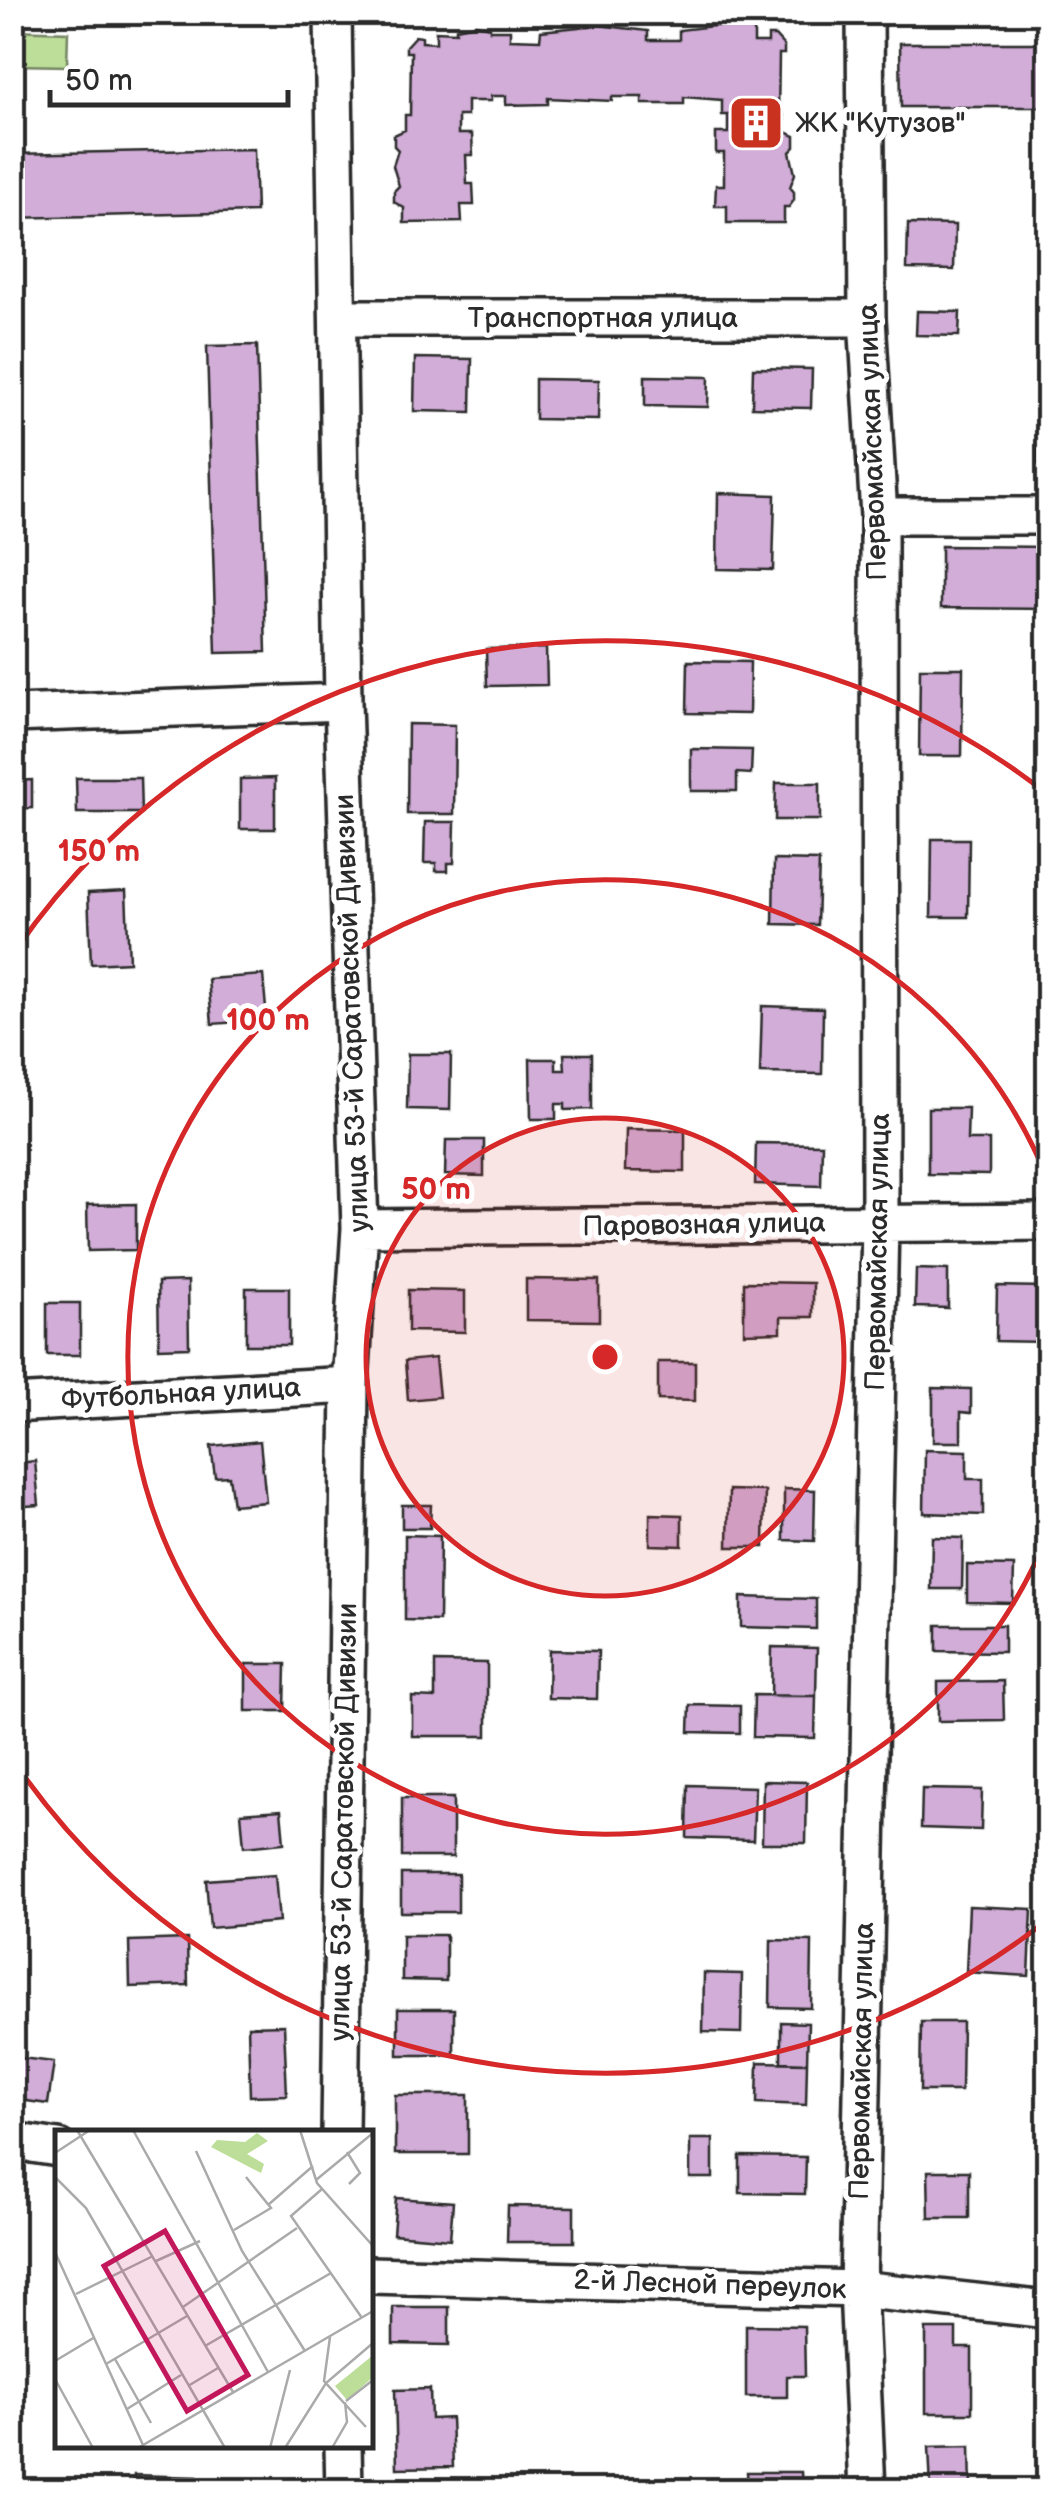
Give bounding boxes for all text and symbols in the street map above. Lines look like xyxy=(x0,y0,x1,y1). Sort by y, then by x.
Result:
scale bar xyxy=(50,45,288,107)
text: 50 m xyxy=(65,63,133,99)
building icon: ЖК "Кутузов" xyxy=(726,93,786,153)
place label: ЖК "Кутузов" xyxy=(795,107,966,140)
street label: Транспортная улица xyxy=(468,302,739,335)
street label: Первомайская улица xyxy=(852,302,894,581)
street label: улица 53-й Саратовской Дивизии xyxy=(328,793,376,1233)
text: 150 m xyxy=(58,834,140,870)
text: 100 m xyxy=(226,1003,310,1039)
street label: Первомайская улица xyxy=(859,1112,897,1391)
text: 50 m xyxy=(401,1172,471,1208)
street label: Паровозная улица xyxy=(582,1206,826,1244)
centre of rings xyxy=(587,1339,623,1375)
street label: Футбольная улица xyxy=(60,1371,302,1417)
street label: улица 53-й Саратовской Дивизии xyxy=(324,1603,364,2041)
street label: Первомайская улица xyxy=(843,1921,881,2200)
inset map xyxy=(55,2130,372,2448)
street label: 2-й Лесной переулок xyxy=(573,2264,847,2306)

